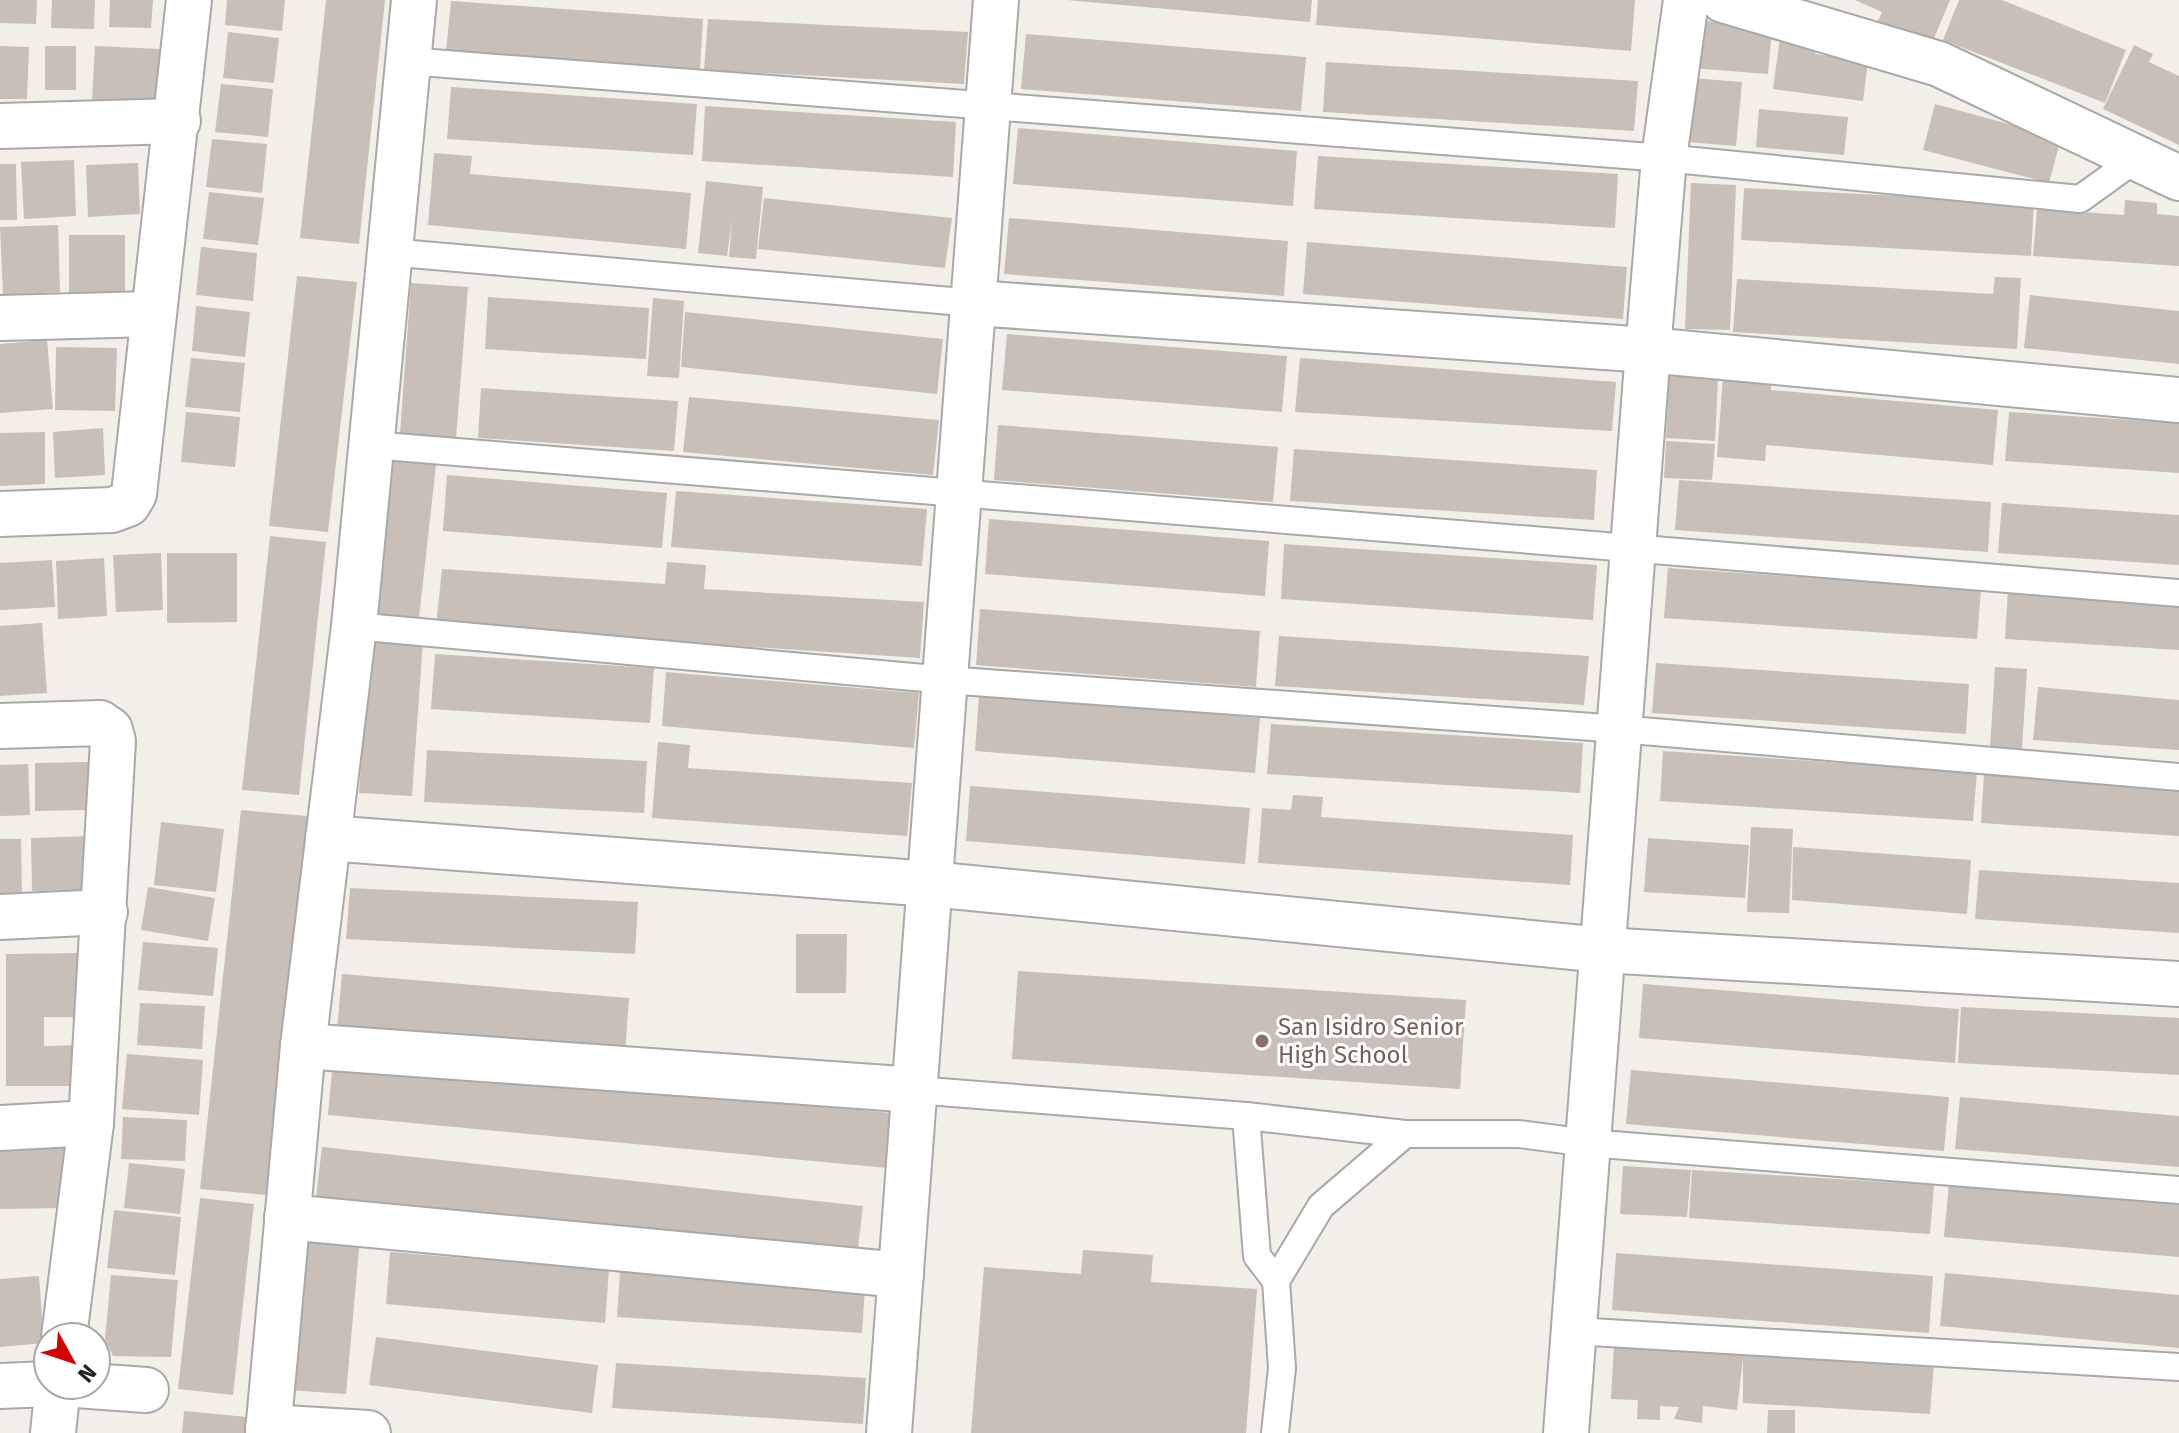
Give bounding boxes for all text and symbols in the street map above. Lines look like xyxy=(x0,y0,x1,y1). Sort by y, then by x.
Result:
place label: San Isidro Senior High School xyxy=(1278,1013,1464,1069)
marker: San Isidro Senior High School xyxy=(1253,1032,1271,1050)
north arrow xyxy=(32,1321,112,1401)
text: N xyxy=(72,1359,102,1388)

